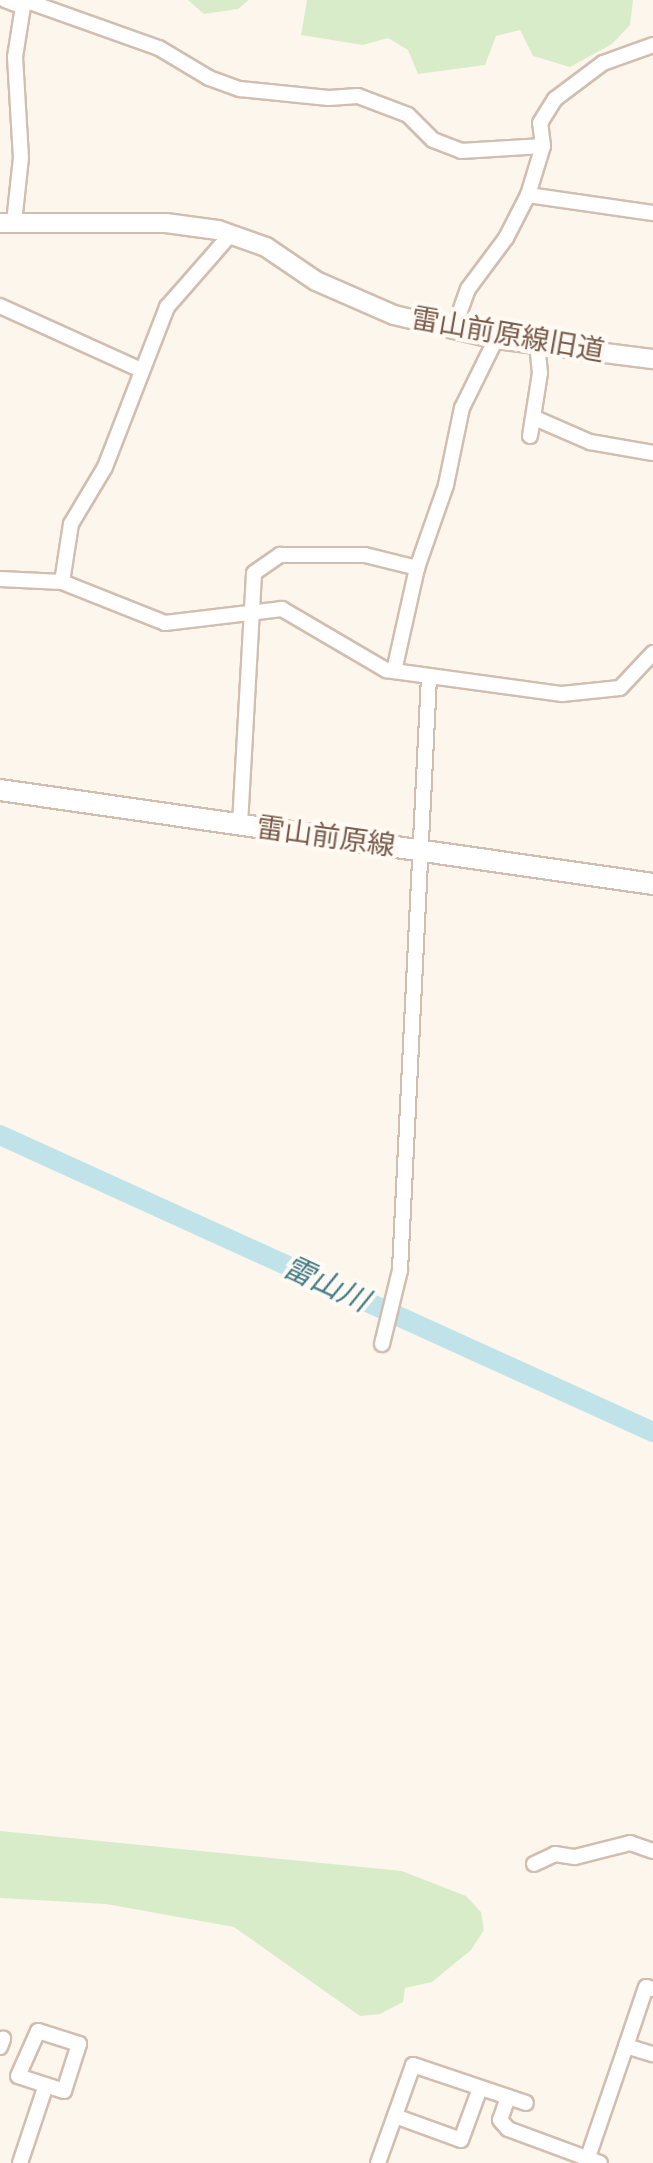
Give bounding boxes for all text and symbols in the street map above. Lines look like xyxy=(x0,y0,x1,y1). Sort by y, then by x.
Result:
street label: 雷山前原線旧道 xyxy=(409,301,607,369)
street label: 雷山前原線 xyxy=(254,811,398,863)
water label: 雷山川 xyxy=(278,1249,374,1319)

